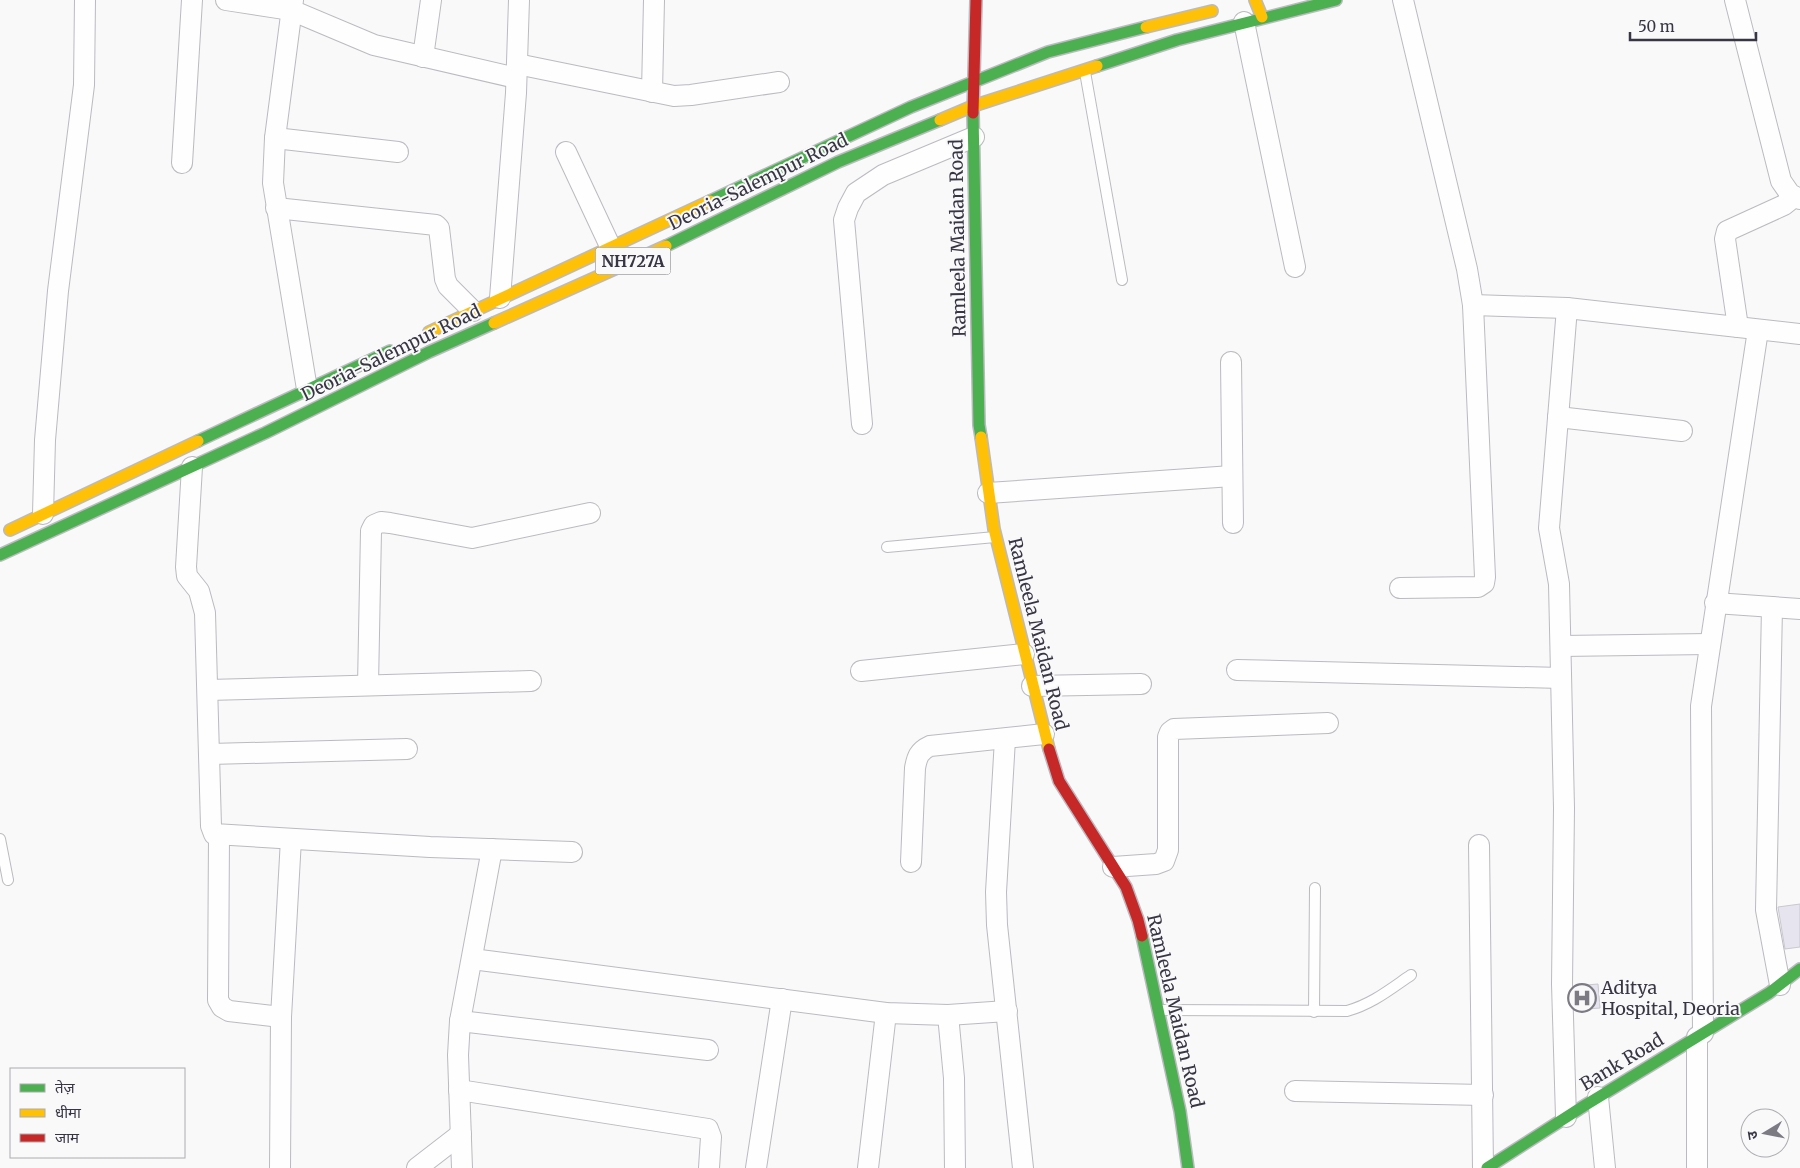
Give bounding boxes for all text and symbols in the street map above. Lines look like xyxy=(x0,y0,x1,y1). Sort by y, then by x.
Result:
scale bar xyxy=(1630,10,1756,42)
text: 50 m xyxy=(1638,17,1675,36)
street label: Deoria-Salempur Road xyxy=(664,128,851,235)
street label: Ramleela Maidan Road xyxy=(944,139,971,337)
road number: NH727A xyxy=(596,248,670,274)
street label: Deoria-Salempur Road xyxy=(297,299,484,406)
street label: Ramleela Maidan Road xyxy=(1003,535,1074,733)
street label: Ramleela Maidan Road xyxy=(1142,912,1209,1110)
place label: Aditya Hospital, Deoria xyxy=(1600,976,1740,1020)
hospital icon: Aditya Hospital, Deoria xyxy=(1567,983,1597,1013)
street label: Bank Road xyxy=(1576,1028,1668,1095)
legend xyxy=(10,1068,185,1158)
text: तेज़ xyxy=(55,1078,76,1097)
text: धीमा xyxy=(55,1103,82,1122)
north arrow xyxy=(1740,1108,1790,1158)
text: जाम xyxy=(55,1128,80,1147)
text: उ xyxy=(1742,1129,1762,1141)

